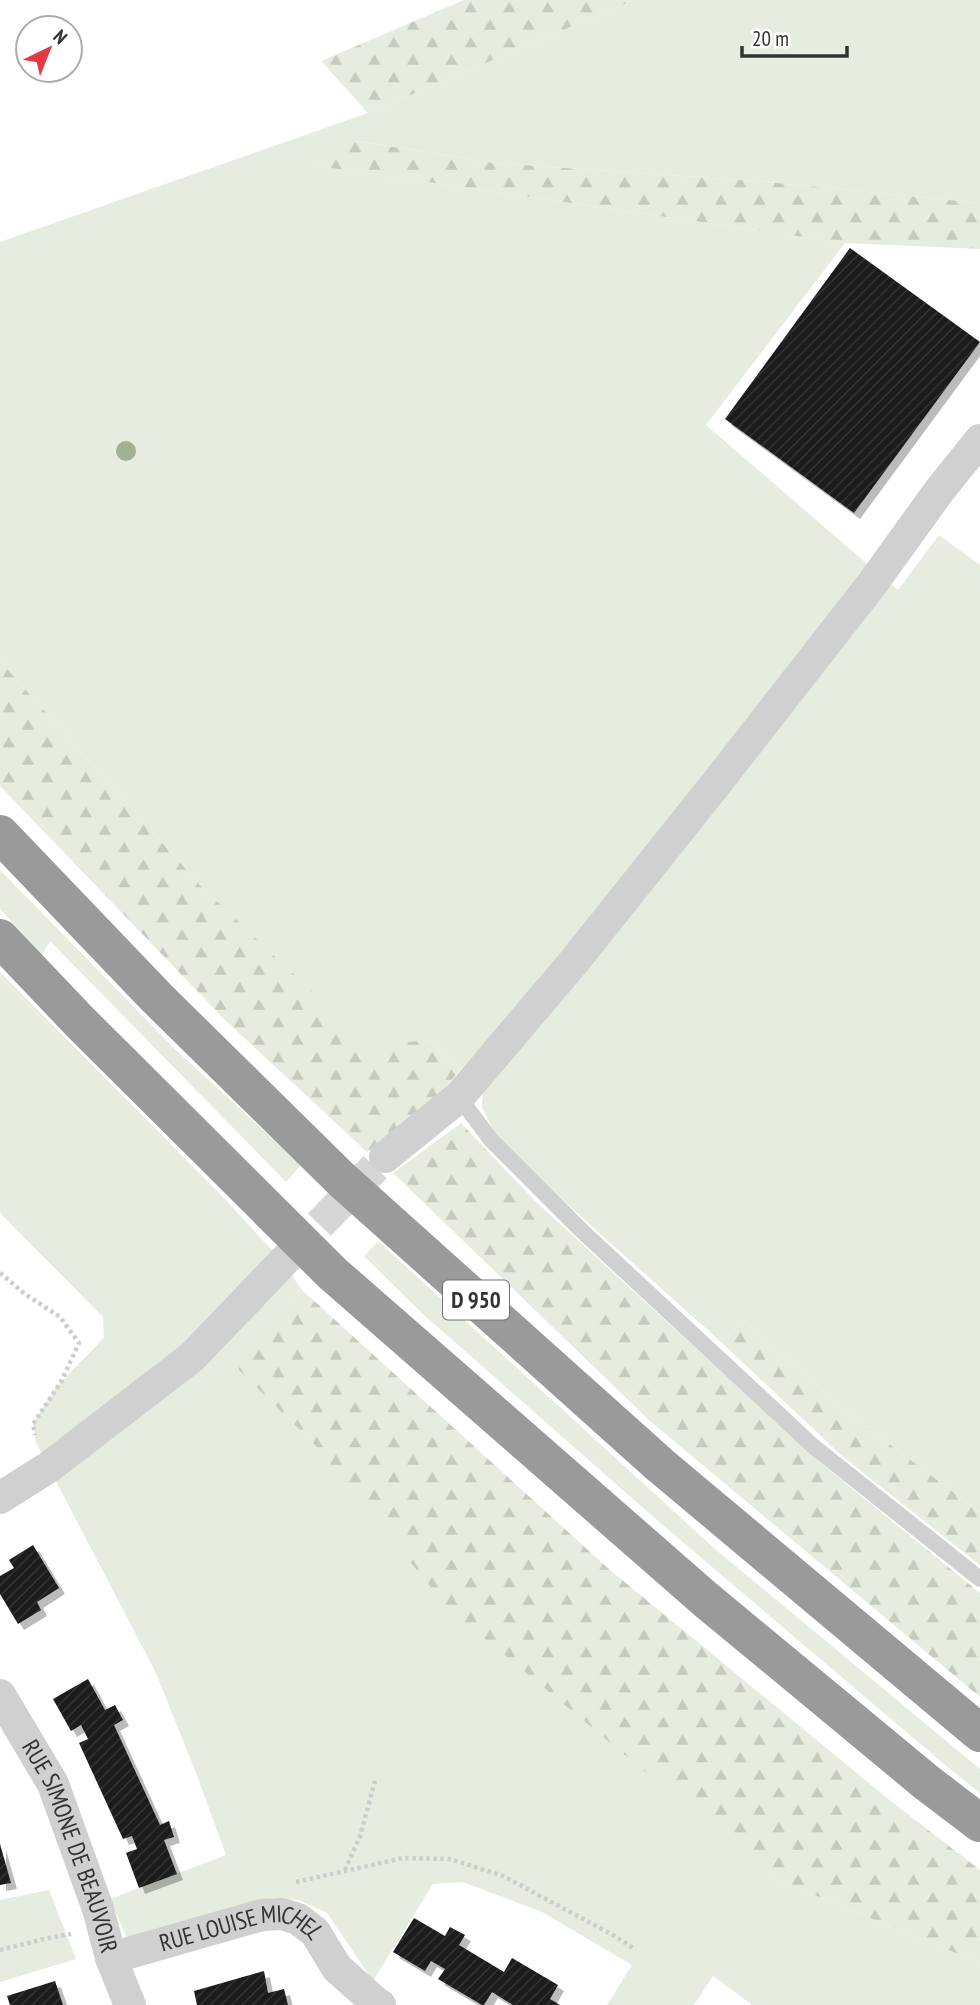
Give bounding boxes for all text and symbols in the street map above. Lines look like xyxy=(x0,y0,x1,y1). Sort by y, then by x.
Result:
north arrow xyxy=(14,14,84,84)
scale bar xyxy=(742,14,847,58)
text: N xyxy=(49,24,73,49)
text: 20 m xyxy=(752,25,789,52)
road number: D 950 xyxy=(443,1280,509,1320)
street label: RUE SIMONE DE BEAUVOIR xyxy=(15,1734,125,1956)
text: RUE LOUISE MICHEL xyxy=(156,1898,332,1958)
street label: RUE LOUISE MICHEL xyxy=(152,1933,322,1961)

